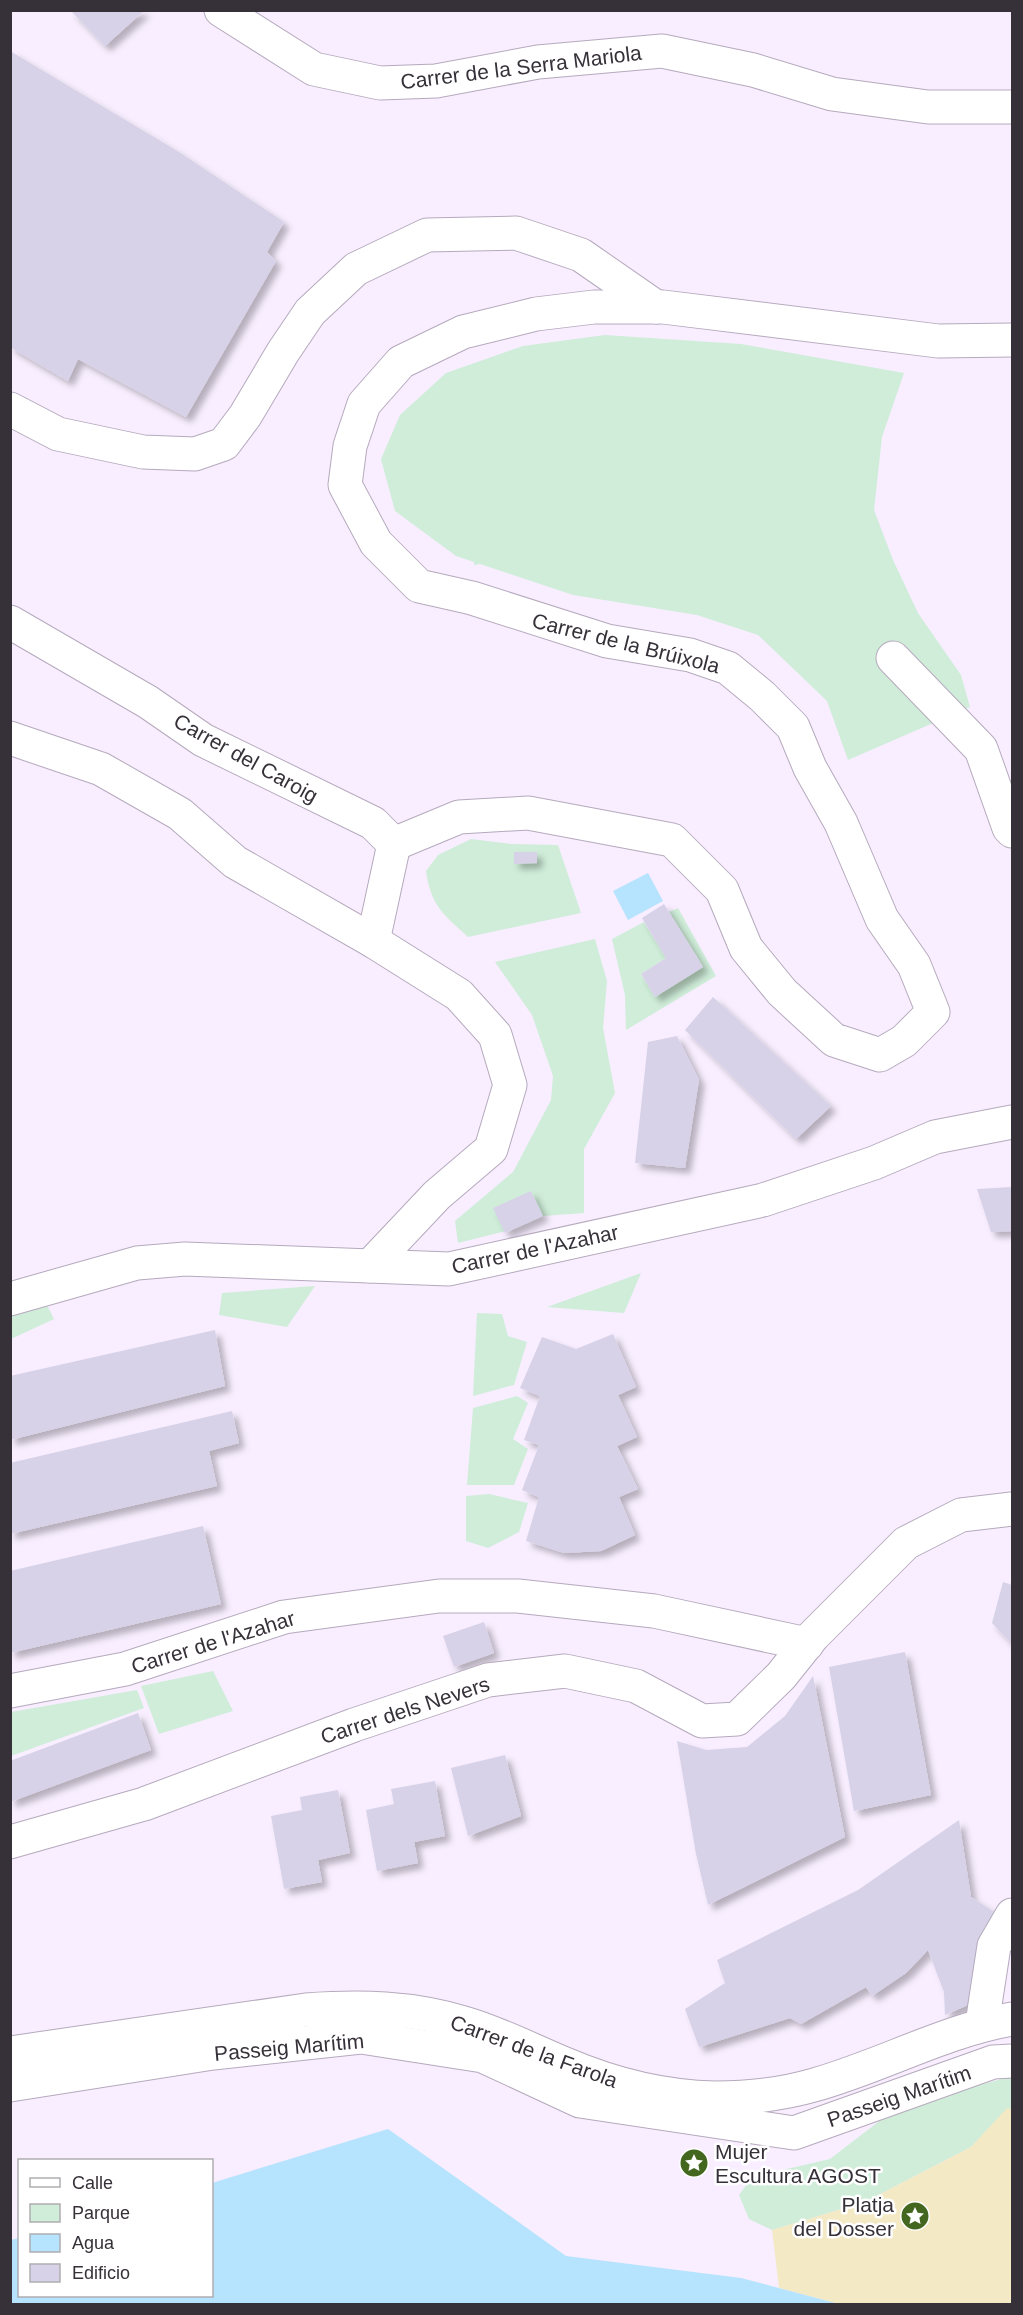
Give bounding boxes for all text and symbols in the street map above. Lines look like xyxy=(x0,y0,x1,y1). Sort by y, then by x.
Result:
street label: Carrer de la Serra Mariola xyxy=(399,41,643,93)
street label: Carrer de la Brúixola xyxy=(530,609,723,678)
street label: Carrer del Caroig xyxy=(170,709,322,807)
street label: Carrer de l'Azahar xyxy=(450,1220,620,1278)
street label: Carrer de l'Azahar xyxy=(128,1606,298,1678)
street label: Carrer dels Nevers xyxy=(318,1672,492,1748)
street label: Carrer de la Farola xyxy=(447,2010,621,2092)
street label: Passeig Marítim xyxy=(213,2029,365,2065)
street label: Passeig Marítim xyxy=(824,2061,974,2131)
place label: Mujer Escultura AGOST xyxy=(715,2140,881,2187)
place icon: Mujer Escultura AGOST xyxy=(678,2147,710,2179)
legend xyxy=(18,2159,213,2297)
text: Calle xyxy=(72,2173,113,2193)
place label: Platja del Dosser xyxy=(794,2193,894,2240)
place icon: Platja del Dosser xyxy=(899,2200,931,2232)
text: Parque xyxy=(72,2203,130,2223)
text: Agua xyxy=(72,2233,115,2253)
text: Edificio xyxy=(72,2263,130,2283)

